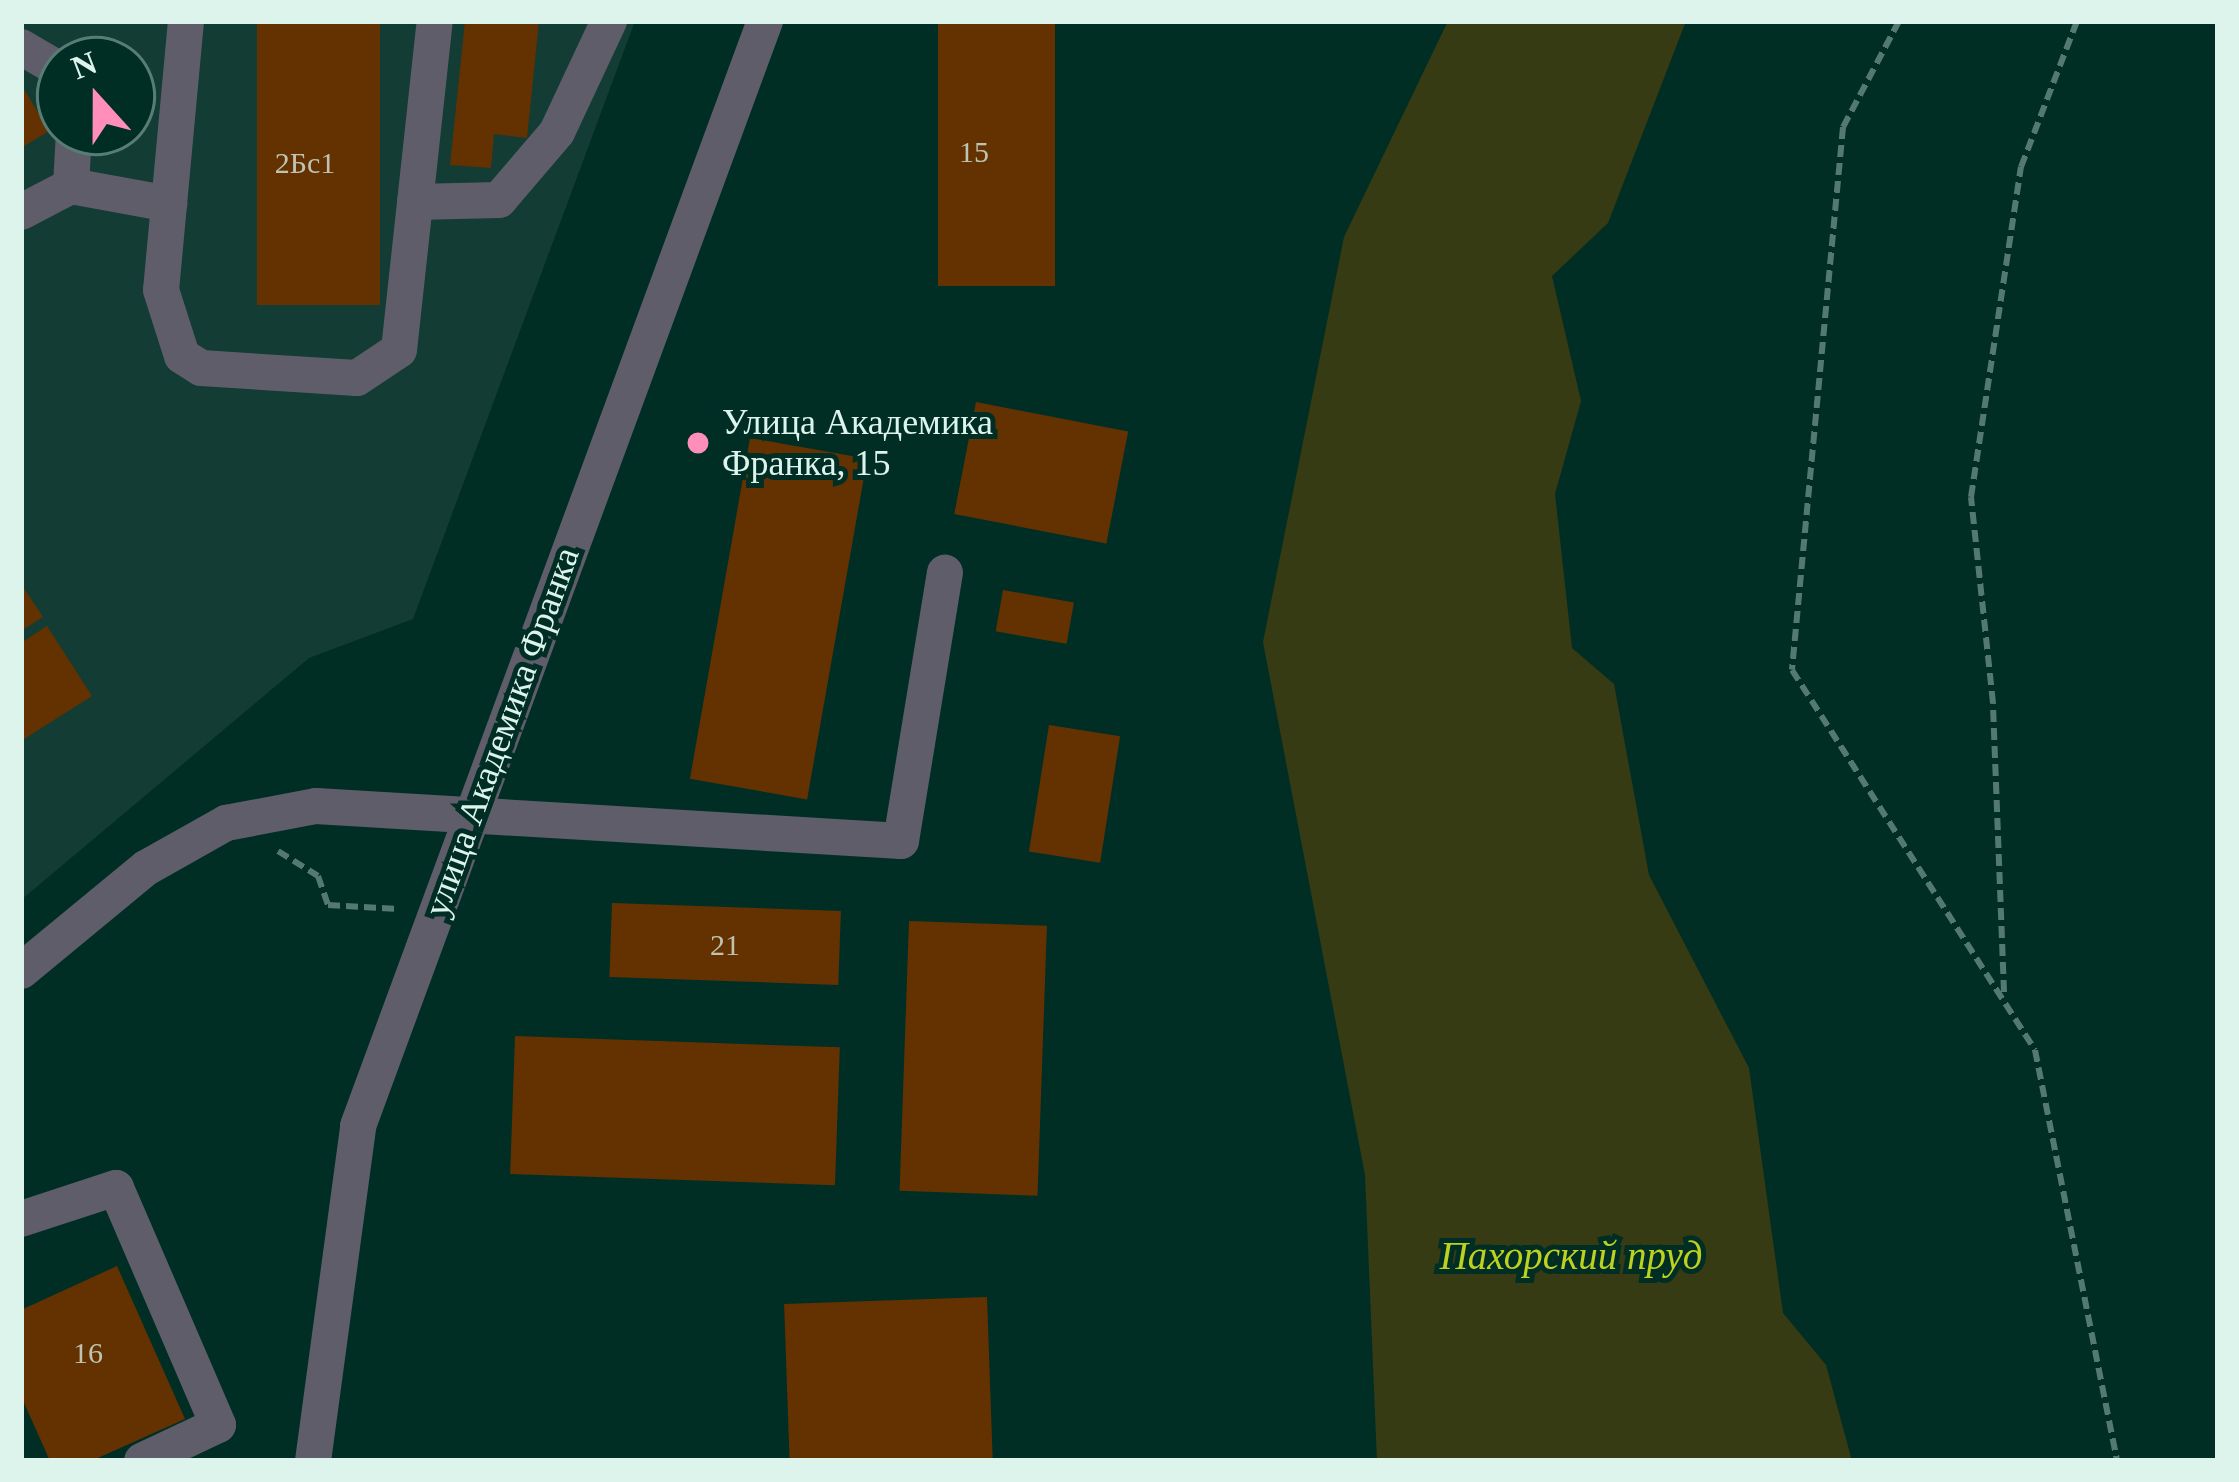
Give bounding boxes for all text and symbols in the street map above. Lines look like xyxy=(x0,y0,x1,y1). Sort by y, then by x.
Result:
north arrow xyxy=(36,36,156,156)
text: N xyxy=(67,44,102,86)
house number: 15 xyxy=(959,134,989,170)
house number: 2Бс1 xyxy=(275,145,335,181)
place label: Улица Академика Франка, 15 xyxy=(722,400,993,485)
marker: Улица Академика Франка, 15 xyxy=(685,430,711,456)
street label: улица Академика Франка xyxy=(415,542,589,922)
house number: 21 xyxy=(710,927,740,963)
water label: Пахорский пруд xyxy=(1440,1233,1702,1279)
house number: 16 xyxy=(73,1335,103,1371)

